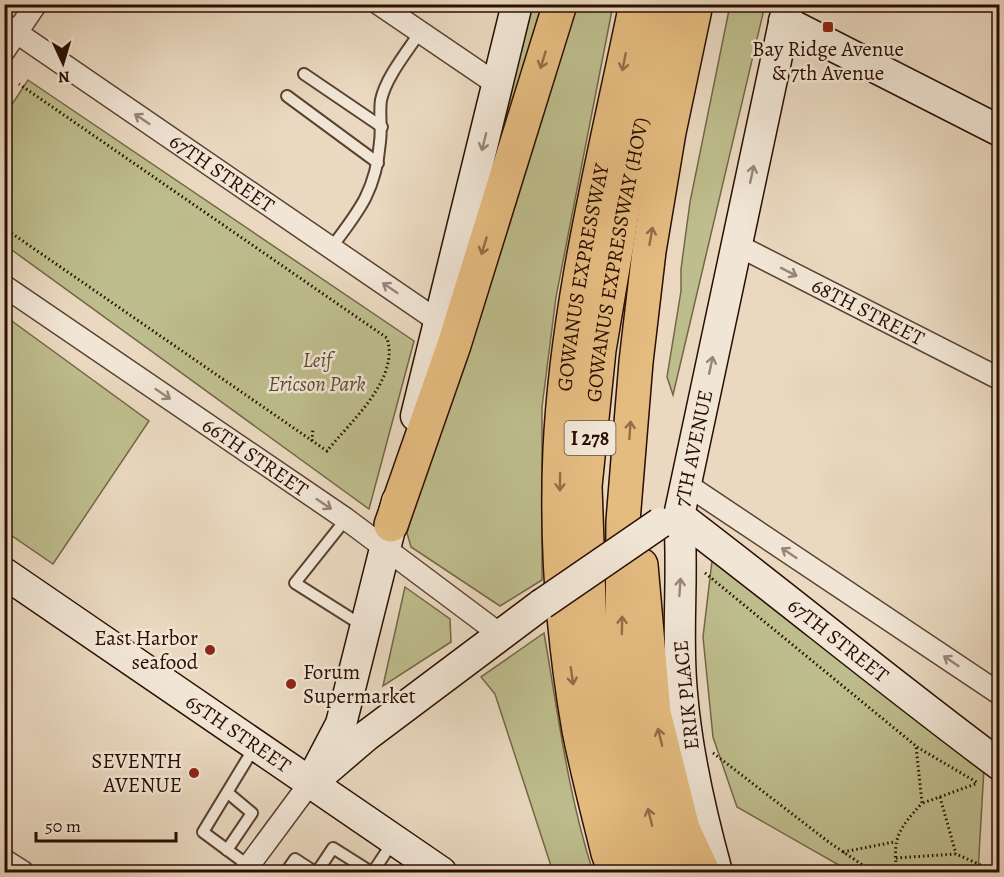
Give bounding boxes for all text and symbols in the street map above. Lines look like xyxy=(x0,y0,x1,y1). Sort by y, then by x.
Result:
marker: Bay Ridge Avenue & 7th Avenue xyxy=(821,20,835,34)
north arrow xyxy=(33,33,93,93)
place label: Bay Ridge Avenue & 7th Avenue xyxy=(752,35,904,87)
one-way arrow xyxy=(536,50,547,69)
one-way arrow xyxy=(618,52,630,71)
text: N xyxy=(57,66,71,88)
one-way arrow xyxy=(135,113,151,125)
street label: GOWANUS EXPRESSWAY (HOV) xyxy=(583,117,653,405)
street label: 67TH STREET xyxy=(164,127,280,219)
one-way arrow xyxy=(477,132,489,151)
street label: GOWANUS EXPRESSWAY xyxy=(555,162,615,394)
one-way arrow xyxy=(747,165,758,184)
one-way arrow xyxy=(646,227,657,247)
one-way arrow xyxy=(478,236,489,255)
one-way arrow xyxy=(780,266,797,278)
street label: 68TH STREET xyxy=(807,271,930,352)
one-way arrow xyxy=(382,282,399,294)
park label: Leif Ericson Park xyxy=(268,346,366,398)
one-way arrow xyxy=(706,355,718,374)
one-way arrow xyxy=(154,387,171,400)
street label: 7TH AVENUE xyxy=(667,387,719,509)
street label: 66TH STREET xyxy=(197,411,314,504)
road number: I 278 xyxy=(564,421,616,455)
one-way arrow xyxy=(625,421,636,441)
one-way arrow xyxy=(554,472,566,492)
one-way arrow xyxy=(315,498,331,510)
one-way arrow xyxy=(781,546,798,558)
one-way arrow xyxy=(675,577,686,597)
street label: 67TH STREET xyxy=(782,592,895,689)
one-way arrow xyxy=(616,615,628,635)
place label: East Harbor seafood xyxy=(94,624,199,676)
street label: ERIK PLACE xyxy=(666,639,706,751)
marker: East Harbor seafood xyxy=(203,643,217,657)
one-way arrow xyxy=(943,655,960,667)
place label: Forum Supermarket xyxy=(303,658,416,710)
one-way arrow xyxy=(566,666,577,686)
marker: Forum Supermarket xyxy=(284,677,298,691)
street label: 65TH STREET xyxy=(180,687,297,780)
one-way arrow xyxy=(653,728,665,747)
place label: SEVENTH AVENUE xyxy=(91,747,182,799)
marker: SEVENTH AVENUE xyxy=(187,766,201,780)
scale bar xyxy=(36,805,176,843)
one-way arrow xyxy=(644,808,656,827)
text: 50 m xyxy=(45,814,81,838)

